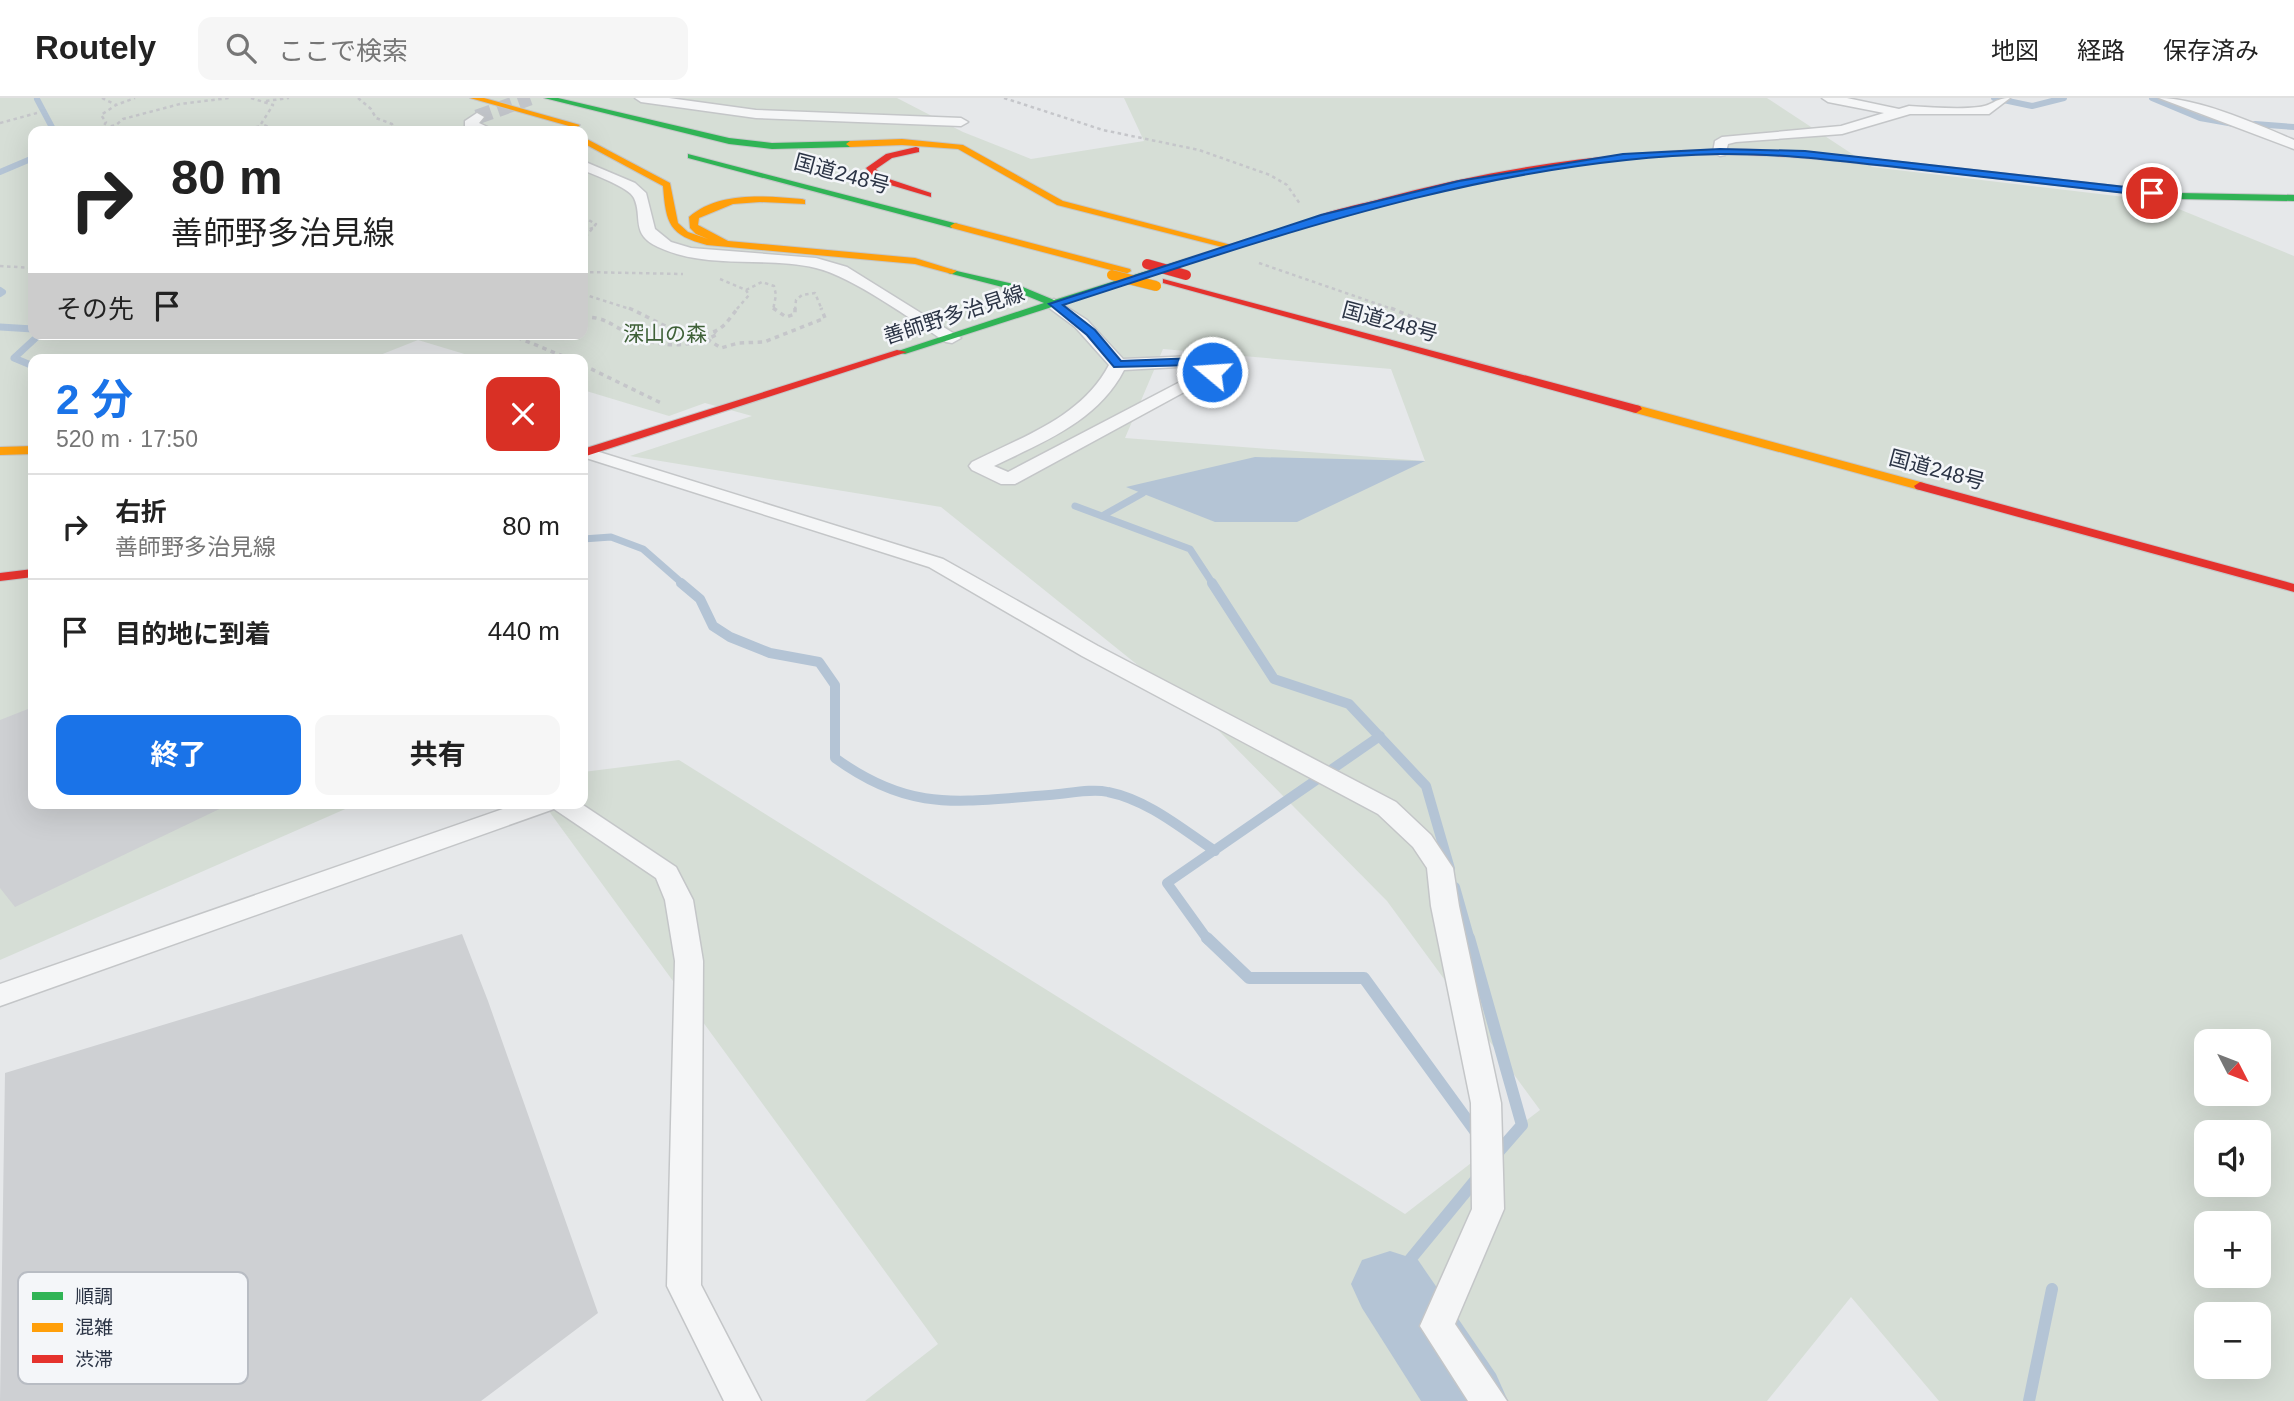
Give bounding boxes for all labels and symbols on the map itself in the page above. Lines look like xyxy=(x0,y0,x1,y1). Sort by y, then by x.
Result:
street label: 国道248号 xyxy=(792,150,892,197)
pin xyxy=(2122,163,2182,223)
street label: 善師野多治見線 xyxy=(880,281,1027,348)
street label: 国道248号 xyxy=(1340,298,1440,345)
park label: 深山の森 xyxy=(623,322,707,345)
position arrow xyxy=(1175,335,1249,409)
street label: 国道248号 xyxy=(1887,446,1987,493)
north arrow xyxy=(2194,1029,2272,1106)
legend xyxy=(18,1272,248,1384)
text: 順調 xyxy=(75,1286,113,1307)
text: 混雑 xyxy=(75,1317,113,1338)
text: 渋滞 xyxy=(75,1349,113,1370)

